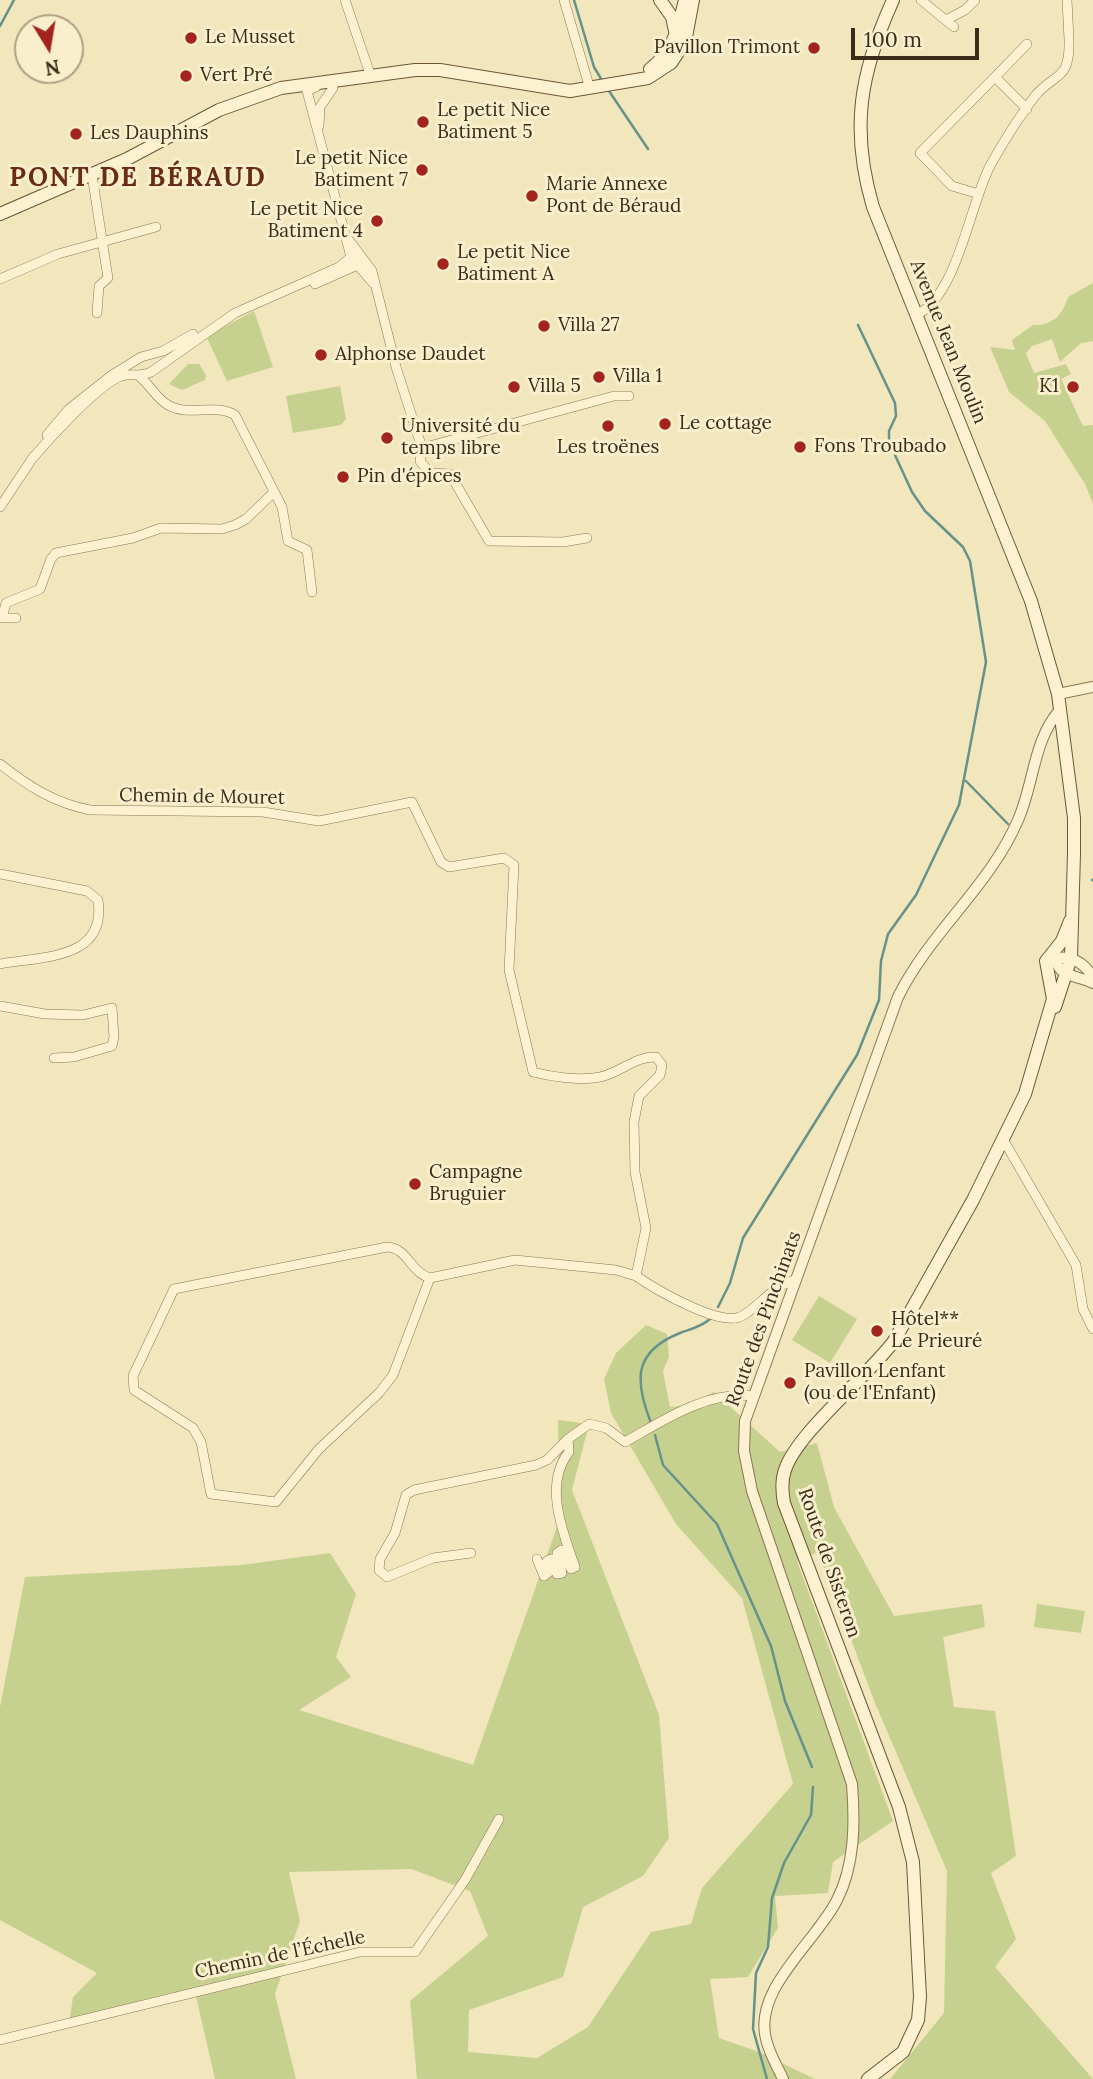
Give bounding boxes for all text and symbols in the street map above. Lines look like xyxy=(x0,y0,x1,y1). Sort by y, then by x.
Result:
north arrow xyxy=(14,14,84,84)
scale bar xyxy=(855,14,983,58)
text: 100 m xyxy=(864,26,922,53)
place label: Le Musset xyxy=(205,27,295,49)
marker: Le Musset xyxy=(183,30,199,46)
place label: Pavillon Trimont xyxy=(654,37,800,59)
marker: Pavillon Trimont xyxy=(806,40,822,56)
text: N xyxy=(43,54,62,81)
place label: Vert Pré xyxy=(200,65,273,87)
marker: Vert Pré xyxy=(178,68,194,84)
place label: Le petit Nice Batiment 5 xyxy=(437,100,550,144)
marker: Le petit Nice Batiment 5 xyxy=(415,114,431,130)
place label: Les Dauphins xyxy=(90,123,209,145)
marker: Les Dauphins xyxy=(68,126,84,142)
place label: Le petit Nice Batiment 7 xyxy=(295,148,408,192)
marker: Le petit Nice Batiment 7 xyxy=(414,162,430,178)
district label: PONT DE BÉRAUD xyxy=(11,163,265,195)
place label: Marie Annexe Pont de Béraud xyxy=(546,174,681,218)
marker: Marie Annexe Pont de Béraud xyxy=(524,188,540,204)
place label: Le petit Nice Batiment 4 xyxy=(250,199,363,243)
marker: Le petit Nice Batiment 4 xyxy=(369,213,385,229)
place label: Le petit Nice Batiment A xyxy=(457,242,570,286)
marker: Le petit Nice Batiment A xyxy=(435,256,451,272)
street label: Avenue Jean Moulin xyxy=(905,257,991,427)
place label: Villa 27 xyxy=(558,315,620,337)
marker: Villa 27 xyxy=(536,318,552,334)
place label: Alphonse Daudet xyxy=(335,344,485,366)
marker: Alphonse Daudet xyxy=(313,347,329,363)
place label: Villa 1 xyxy=(613,366,663,388)
marker: Villa 1 xyxy=(591,369,607,385)
place label: Villa 5 xyxy=(528,376,581,398)
place label: K1 xyxy=(1039,376,1059,398)
marker: Villa 5 xyxy=(506,379,522,395)
marker: K1 xyxy=(1065,379,1081,395)
place label: Le cottage xyxy=(679,413,772,435)
place label: Université du temps libre xyxy=(401,416,520,460)
marker: Le cottage xyxy=(657,416,673,432)
marker: Les troënes xyxy=(600,418,616,434)
marker: Université du temps libre xyxy=(379,430,395,446)
place label: Fons Troubado xyxy=(814,436,946,458)
place label: Les troënes xyxy=(557,437,659,459)
marker: Fons Troubado xyxy=(792,439,808,455)
place label: Pin d'épices xyxy=(357,466,461,488)
marker: Pin d'épices xyxy=(335,469,351,485)
street label: Chemin de Mouret xyxy=(119,784,285,810)
place label: Campagne Bruguier xyxy=(429,1162,523,1206)
marker: Campagne Bruguier xyxy=(407,1176,423,1192)
street label: Route des Pinchinats xyxy=(722,1228,806,1410)
place label: Hôtel** Le Prieuré xyxy=(891,1309,982,1353)
marker: Hôtel** Le Prieuré xyxy=(869,1323,885,1339)
place label: Pavillon Lenfant (ou de l'Enfant) xyxy=(804,1361,946,1405)
marker: Pavillon Lenfant (ou de l'Enfant) xyxy=(782,1375,798,1391)
street label: Route de Sisteron xyxy=(793,1485,865,1641)
street label: Chemin de l’Échelle xyxy=(193,1926,367,1984)

